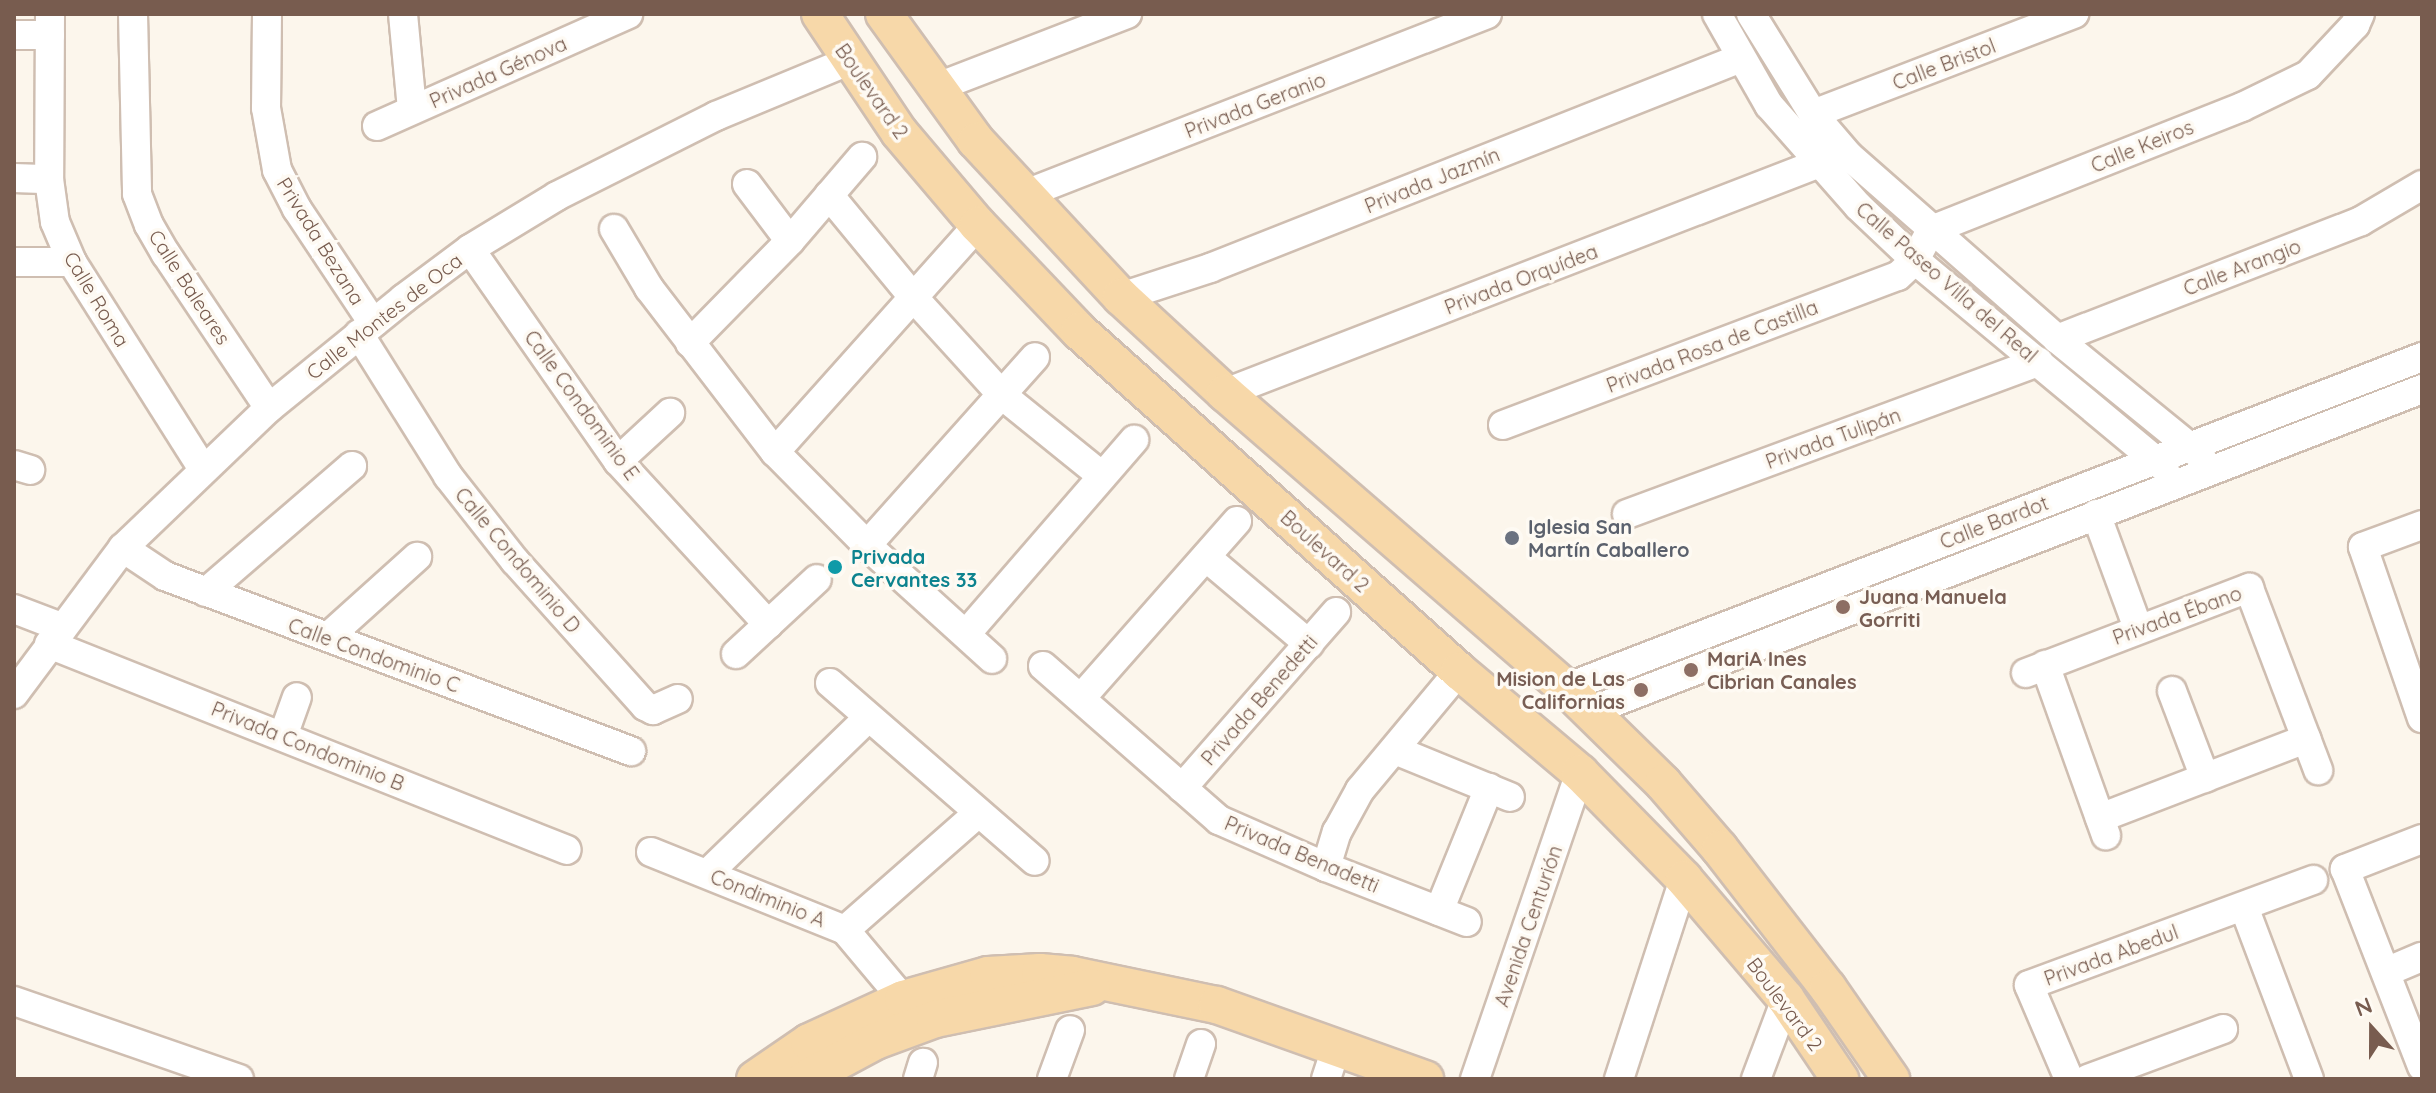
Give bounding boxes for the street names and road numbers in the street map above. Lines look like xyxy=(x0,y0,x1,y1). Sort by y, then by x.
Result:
street label: Privada Génova xyxy=(426,31,570,113)
street label: Calle Bristol xyxy=(1889,33,1999,95)
street label: Boulevard 2 xyxy=(830,39,914,143)
street label: Privada Geranio xyxy=(1181,67,1329,143)
street label: Calle Keiros xyxy=(2087,115,2197,177)
street label: Privada Jazmín xyxy=(1361,142,1503,218)
street label: Privada Bezana xyxy=(272,173,370,309)
street label: Calle Paseo Villa del Real xyxy=(1851,197,2043,367)
street label: Calle Baleares xyxy=(144,225,236,349)
street label: Calle Arangio xyxy=(2180,234,2304,300)
street label: Privada Orquídea xyxy=(1441,239,1601,319)
street label: Calle Roma xyxy=(59,247,135,351)
street label: Calle Montes de Oca xyxy=(301,248,467,384)
street label: Privada Rosa de Castilla xyxy=(1603,295,1821,397)
street label: Calle Condominio E xyxy=(520,325,644,485)
street label: Privada Tulipán xyxy=(1762,402,1904,474)
street label: Calle Condominio D xyxy=(450,483,586,637)
street label: Calle Bardot xyxy=(1936,490,2052,554)
street label: Boulevard 2 xyxy=(1276,505,1374,597)
street label: Privada Ébano xyxy=(2109,581,2245,649)
street label: Calle Condominio C xyxy=(285,613,463,697)
street label: Privada Benedetti xyxy=(1196,630,1322,770)
street label: Privada Condominio B xyxy=(208,696,408,796)
street label: Privada Benadetti xyxy=(1221,811,1383,897)
street label: Avenida Centurión xyxy=(1489,842,1567,1010)
street label: Condiminio A xyxy=(707,864,829,932)
street label: Privada Abedul xyxy=(2041,920,2181,990)
street label: Boulevard 2 xyxy=(1742,953,1828,1055)

